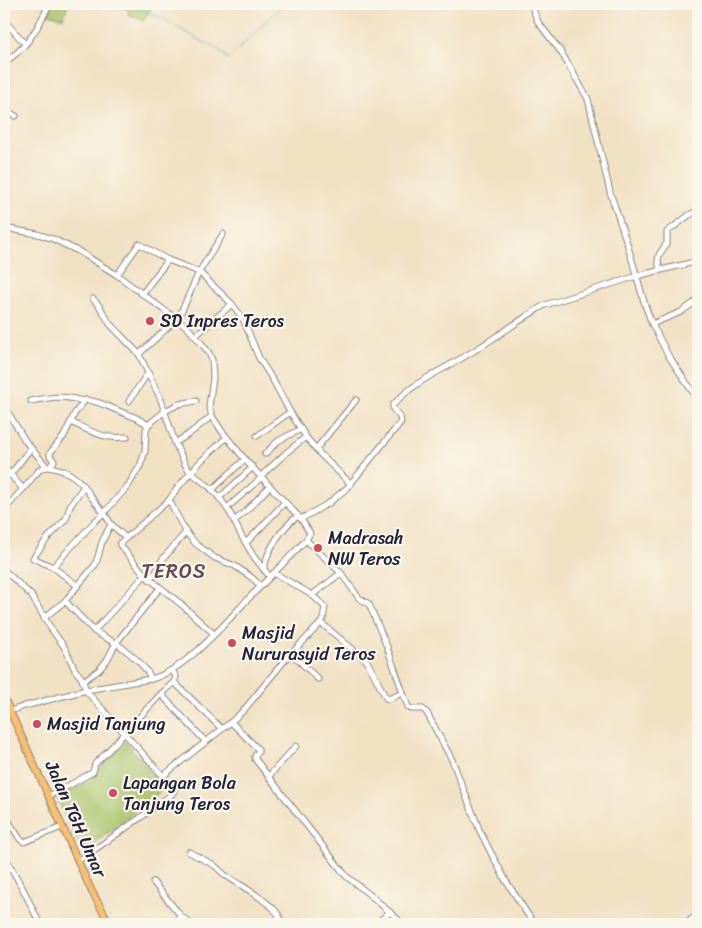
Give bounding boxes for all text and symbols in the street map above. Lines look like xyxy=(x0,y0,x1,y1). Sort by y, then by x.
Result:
place label: SD Inpres Teros xyxy=(160,305,285,337)
marker: SD Inpres Teros xyxy=(144,315,156,327)
place label: Madrasah NW Teros xyxy=(328,522,403,575)
marker: Madrasah NW Teros xyxy=(312,542,324,554)
district label: TEROS xyxy=(142,554,206,589)
place label: Masjid Nururasyid Teros xyxy=(242,617,376,670)
marker: Masjid Nururasyid Teros xyxy=(226,637,238,649)
place label: Masjid Tanjung xyxy=(47,708,165,740)
marker: Masjid Tanjung xyxy=(31,718,43,730)
street label: Jalan TGH Umar xyxy=(35,754,117,884)
place label: Lapangan Bola Tanjung Teros xyxy=(123,767,237,820)
marker: Lapangan Bola Tanjung Teros xyxy=(107,787,119,799)

